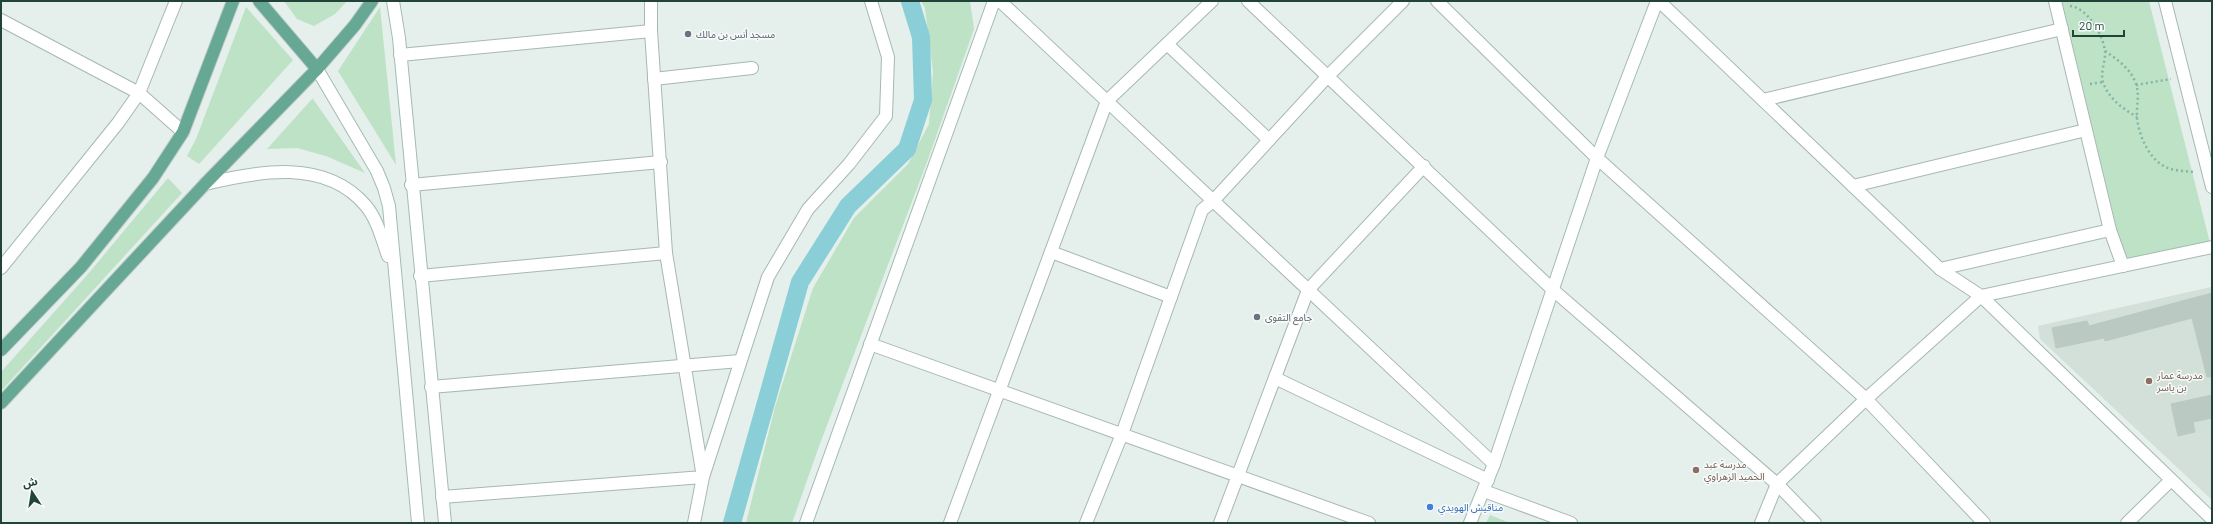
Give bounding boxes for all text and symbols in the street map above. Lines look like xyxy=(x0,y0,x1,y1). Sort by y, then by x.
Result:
scale bar xyxy=(2073,12,2124,38)
text: 20 m xyxy=(2079,18,2105,32)
place label: مسجد أنس بن مالك xyxy=(696,28,775,40)
marker: مسجد أنس بن مالك xyxy=(683,29,693,39)
place label: جامع التقوى xyxy=(1265,311,1312,325)
marker: جامع التقوى xyxy=(1252,312,1262,322)
place label: مدرسة عمار بن ياسر xyxy=(2156,369,2203,394)
marker: مدرسة عمار بن ياسر xyxy=(2144,376,2154,386)
place label: مدرسة عبد الحميد الزهراوي xyxy=(1704,458,1765,484)
marker: مدرسة عبد الحميد الزهراوي xyxy=(1691,465,1701,475)
north arrow xyxy=(12,472,52,512)
text: ش xyxy=(21,474,39,491)
place label: مناقيش الهويدي xyxy=(1438,501,1503,515)
marker: مناقيش الهويدي xyxy=(1425,502,1435,512)

